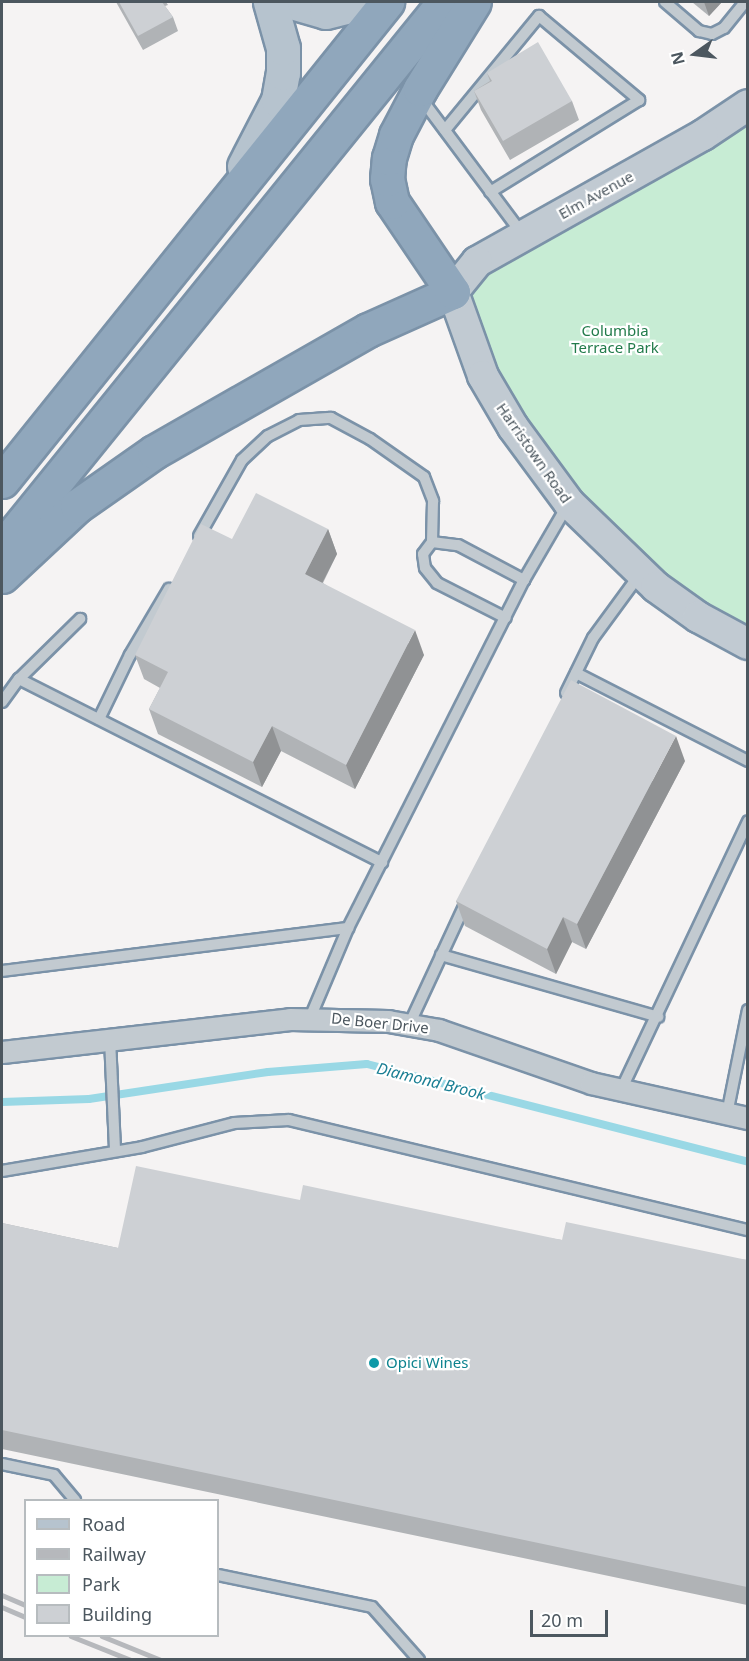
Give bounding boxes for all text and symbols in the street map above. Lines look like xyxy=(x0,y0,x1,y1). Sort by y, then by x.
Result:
north arrow xyxy=(665,24,725,84)
text: N xyxy=(665,49,690,67)
street label: Elm Avenue xyxy=(555,167,637,223)
park label: Columbia Terrace Park xyxy=(571,321,659,356)
street label: Harristown Road xyxy=(493,399,575,507)
street label: De Boer Drive xyxy=(330,1009,430,1037)
water label: Diamond Brook xyxy=(375,1058,487,1104)
place label: Opici Wines xyxy=(386,1354,469,1372)
marker: Opici Wines xyxy=(367,1356,381,1370)
legend xyxy=(24,1499,219,1637)
text: Road xyxy=(82,1512,125,1536)
text: Railway xyxy=(82,1542,146,1566)
text: Park xyxy=(82,1572,120,1596)
scale bar xyxy=(533,1598,611,1636)
text: Building xyxy=(82,1602,152,1626)
text: 20 m xyxy=(541,1608,583,1632)

